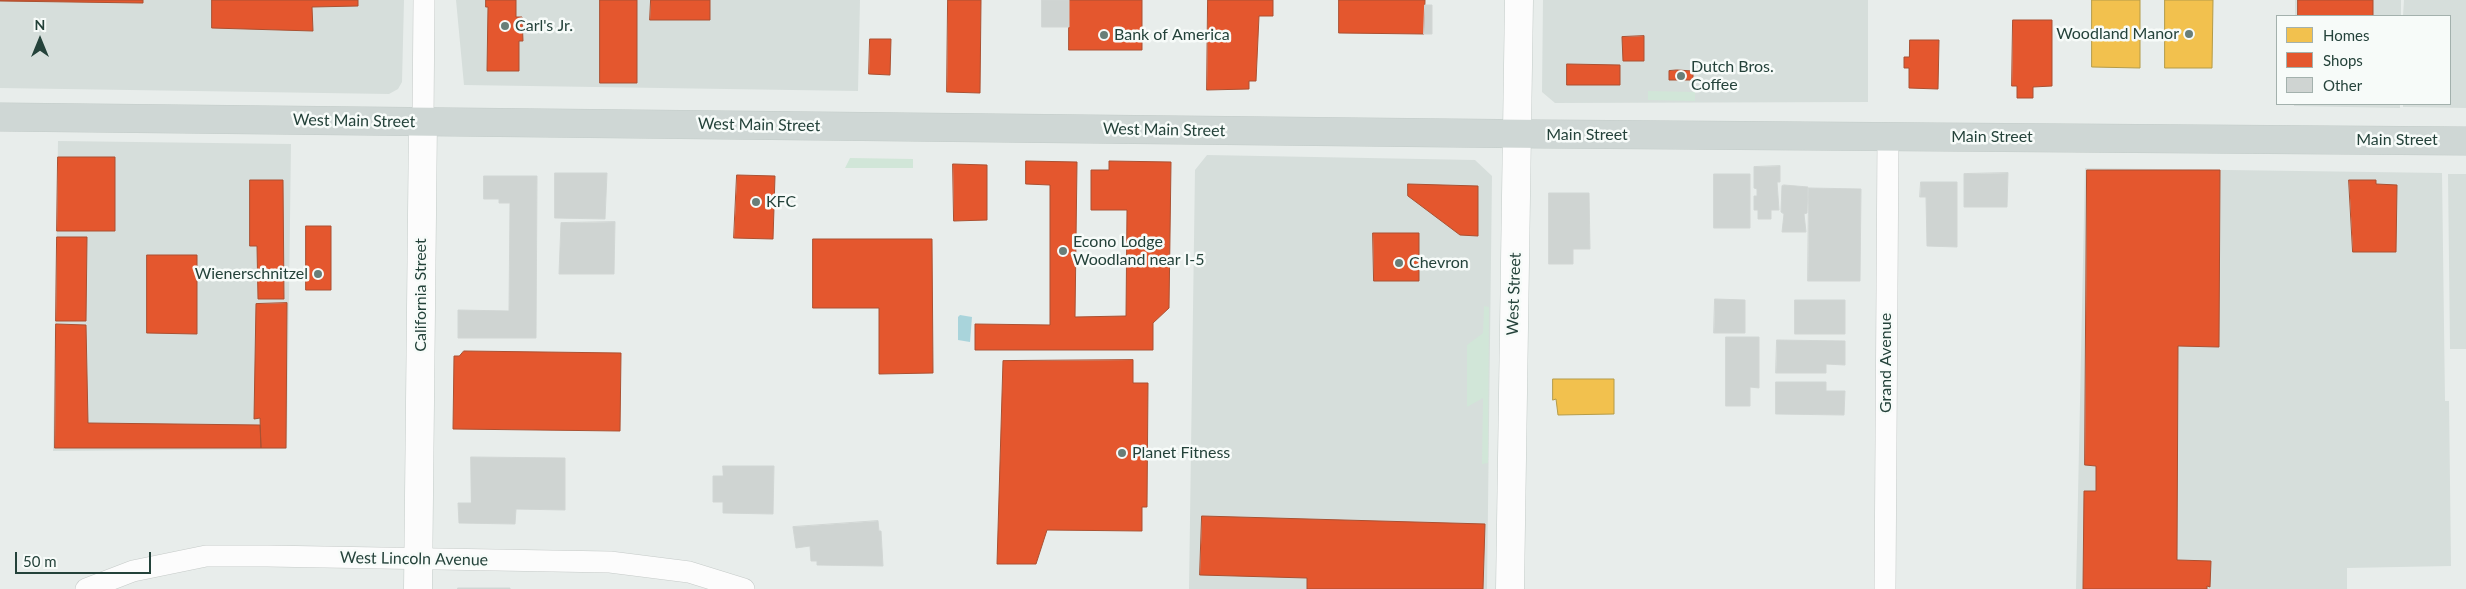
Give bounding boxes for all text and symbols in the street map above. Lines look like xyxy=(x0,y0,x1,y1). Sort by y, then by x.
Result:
north arrow xyxy=(15,15,65,65)
legend xyxy=(2276,15,2451,105)
text: N xyxy=(35,16,45,33)
place label: Carl's Jr. xyxy=(515,16,573,36)
marker: Carl's Jr. xyxy=(499,20,511,32)
place label: Woodland Manor xyxy=(2056,24,2179,44)
place label: Bank of America xyxy=(1114,25,1230,45)
text: Homes xyxy=(2323,26,2369,44)
marker: Woodland Manor xyxy=(2183,28,2195,40)
marker: Bank of America xyxy=(1098,29,1110,41)
text: Shops xyxy=(2323,51,2363,69)
place label: Dutch Bros. Coffee xyxy=(1691,57,1774,95)
marker: Dutch Bros. Coffee xyxy=(1675,70,1687,82)
text: Other xyxy=(2323,76,2362,94)
street label: West Main Street xyxy=(293,110,415,132)
street label: West Main Street xyxy=(698,114,820,136)
street label: West Main Street xyxy=(1103,119,1225,141)
street label: Main Street xyxy=(1546,125,1628,145)
street label: Main Street xyxy=(1951,127,2033,147)
street label: Main Street xyxy=(2356,130,2438,150)
place label: KFC xyxy=(766,192,796,212)
marker: KFC xyxy=(750,196,762,208)
place label: Econo Lodge Woodland near I-5 xyxy=(1073,232,1204,270)
street label: California Street xyxy=(411,238,431,352)
marker: Econo Lodge Woodland near I-5 xyxy=(1057,245,1069,257)
street label: West Street xyxy=(1503,252,1525,336)
place label: Chevron xyxy=(1409,253,1469,273)
marker: Chevron xyxy=(1393,257,1405,269)
place label: Wienerschnitzel xyxy=(195,264,308,284)
marker: Wienerschnitzel xyxy=(312,268,324,280)
street label: Grand Avenue xyxy=(1876,313,1896,413)
place label: Planet Fitness xyxy=(1132,443,1230,463)
marker: Planet Fitness xyxy=(1116,447,1128,459)
scale bar xyxy=(18,542,154,574)
street label: West Lincoln Avenue xyxy=(340,548,488,570)
text: 50 m xyxy=(23,552,57,570)

